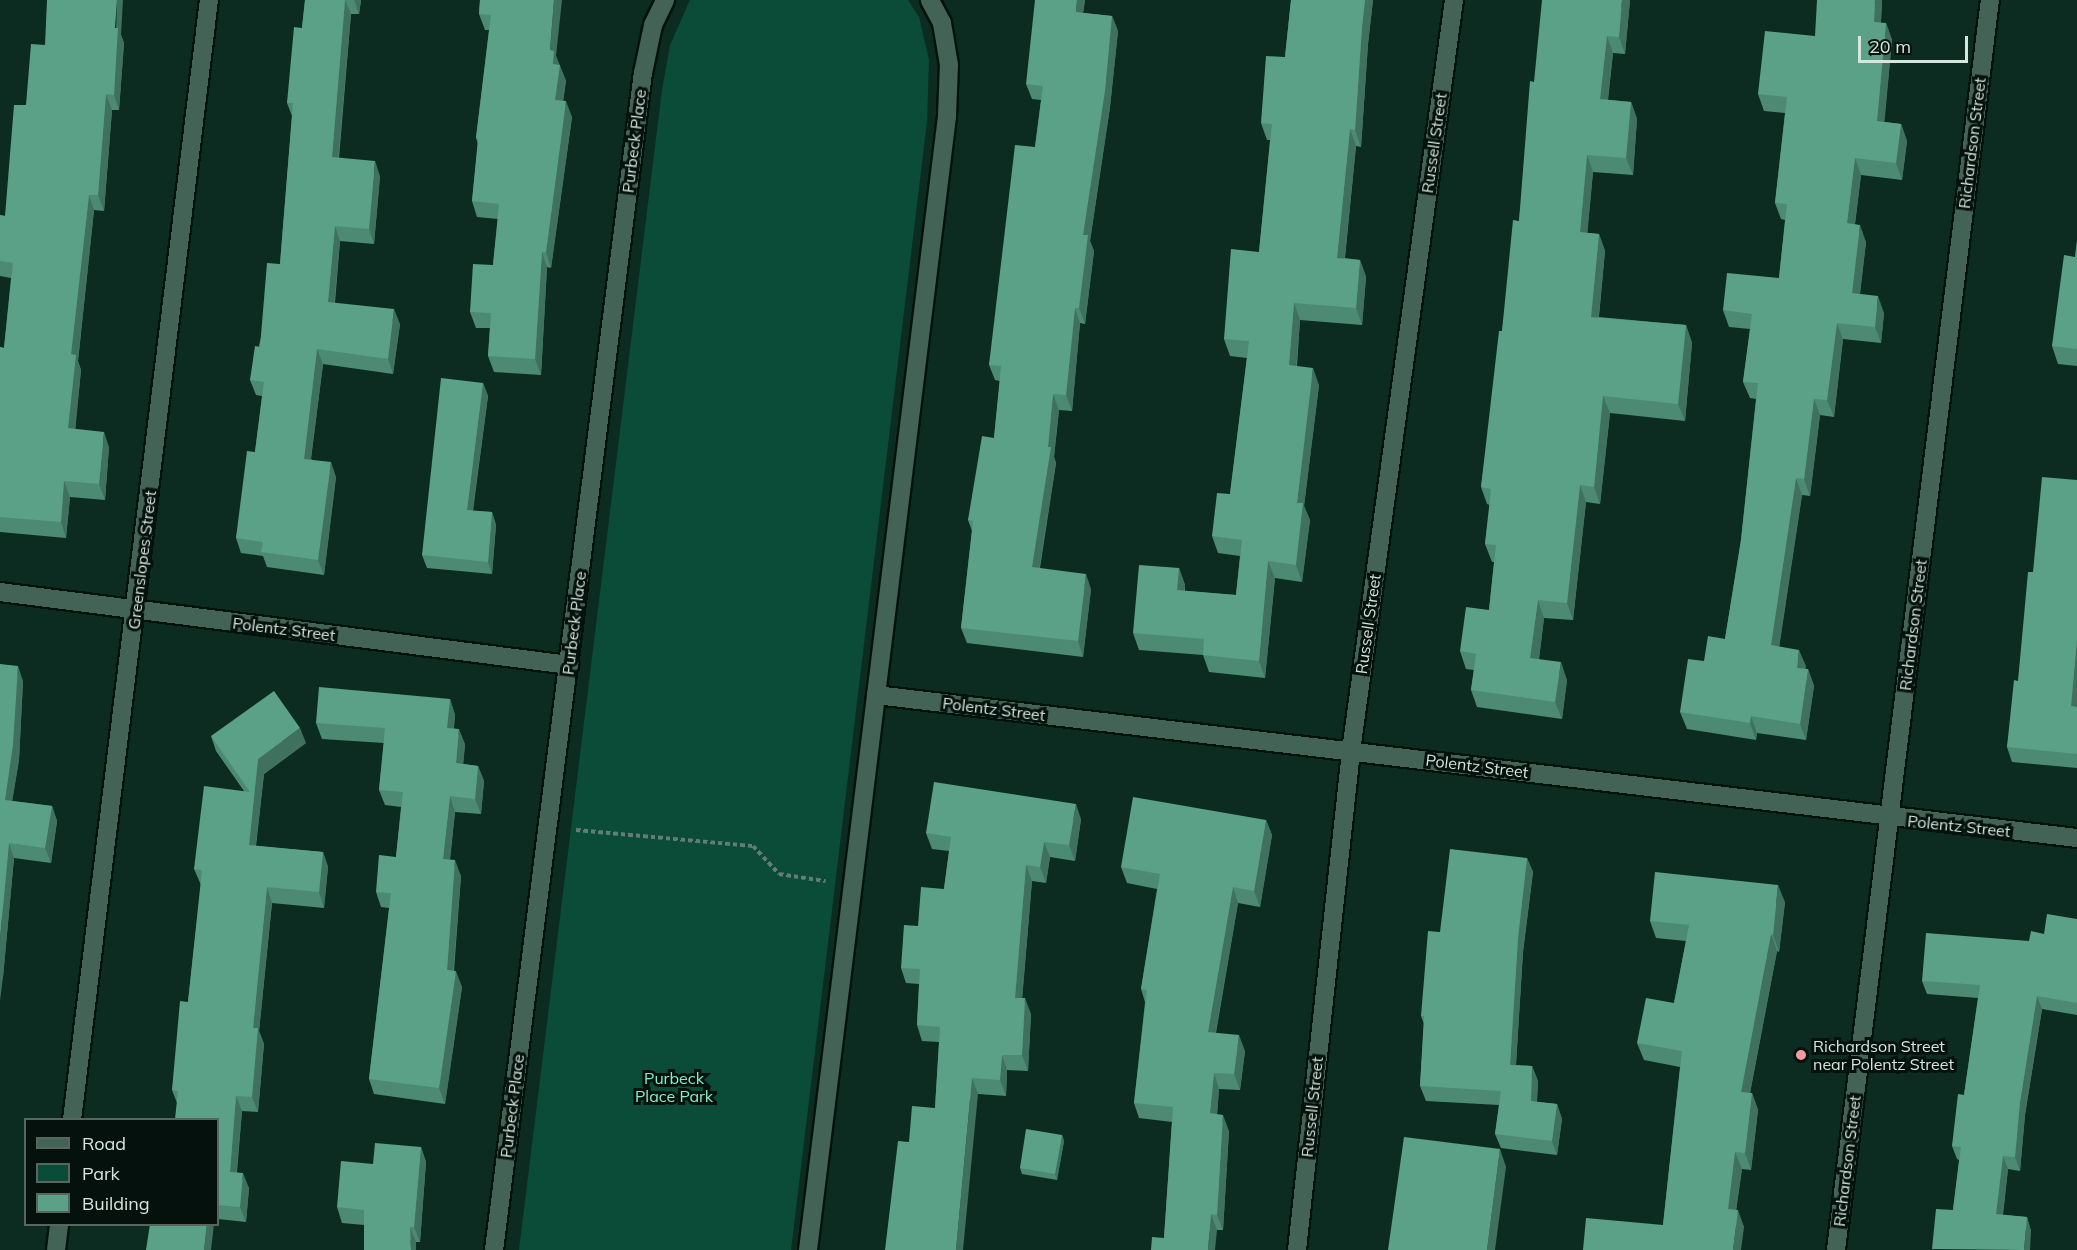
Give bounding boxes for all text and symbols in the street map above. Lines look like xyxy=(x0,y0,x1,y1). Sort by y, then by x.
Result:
scale bar xyxy=(1861,24,1970,62)
text: 20 m xyxy=(1869,35,1911,58)
street label: Richardson Street xyxy=(1954,76,1990,210)
street label: Purbeck Place xyxy=(618,88,650,194)
street label: Russell Street xyxy=(1417,92,1451,194)
street label: Greenslopes Street xyxy=(124,489,160,631)
street label: Richardson Street xyxy=(1895,558,1931,692)
street label: Purbeck Place xyxy=(558,570,590,676)
street label: Russell Street xyxy=(1351,573,1385,675)
street label: Polentz Street xyxy=(232,613,336,645)
street label: Polentz Street xyxy=(942,693,1046,725)
street label: Polentz Street xyxy=(1425,750,1529,782)
street label: Polentz Street xyxy=(1907,811,2011,841)
place label: Richardson Street near Polentz Street xyxy=(1813,1036,1954,1074)
marker: Richardson Street near Polentz Street xyxy=(1794,1048,1808,1062)
street label: Purbeck Place xyxy=(496,1053,528,1159)
street label: Russell Street xyxy=(1297,1056,1327,1158)
park label: Purbeck Place Park xyxy=(635,1068,713,1106)
street label: Richardson Street xyxy=(1829,1094,1865,1228)
legend xyxy=(24,1118,219,1226)
text: Road xyxy=(82,1132,126,1155)
text: Park xyxy=(82,1162,120,1185)
text: Building xyxy=(82,1192,150,1215)

